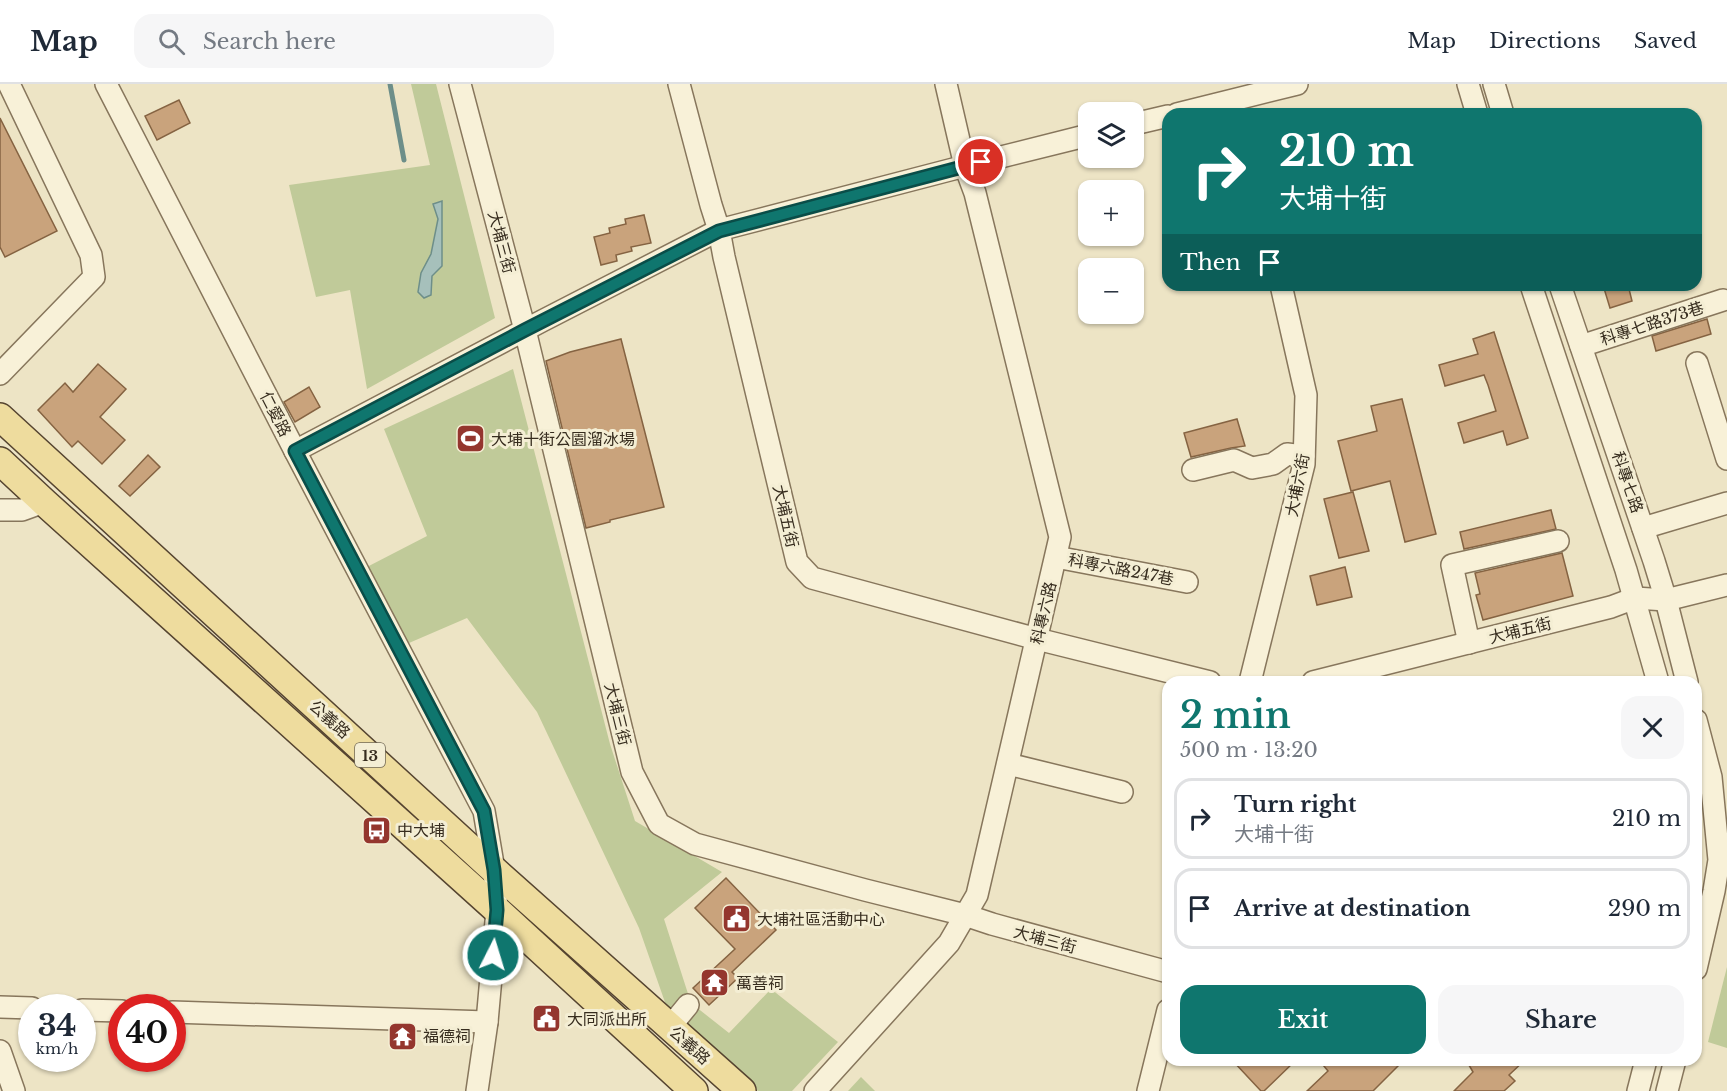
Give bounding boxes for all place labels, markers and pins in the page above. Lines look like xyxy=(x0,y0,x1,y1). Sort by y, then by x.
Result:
pin xyxy=(955,136,1006,187)
sports icon: 大埔十街公園溜冰場 xyxy=(454,423,486,455)
place label: 大埔十街公園溜冰場 xyxy=(491,429,635,449)
bus stop icon: 中大埔 xyxy=(360,814,392,846)
place label: 中大埔 xyxy=(397,820,445,840)
public building icon: 大埔社區活動中心 xyxy=(720,903,752,935)
place label: 大埔社區活動中心 xyxy=(757,909,885,929)
temple icon: 萬善祠 xyxy=(699,967,731,999)
place label: 萬善祠 xyxy=(736,973,784,993)
public building icon: 大同派出所 xyxy=(530,1003,562,1035)
place label: 大同派出所 xyxy=(567,1009,647,1029)
temple icon: 福德祠 xyxy=(386,1020,418,1052)
place label: 福德祠 xyxy=(423,1026,471,1046)

